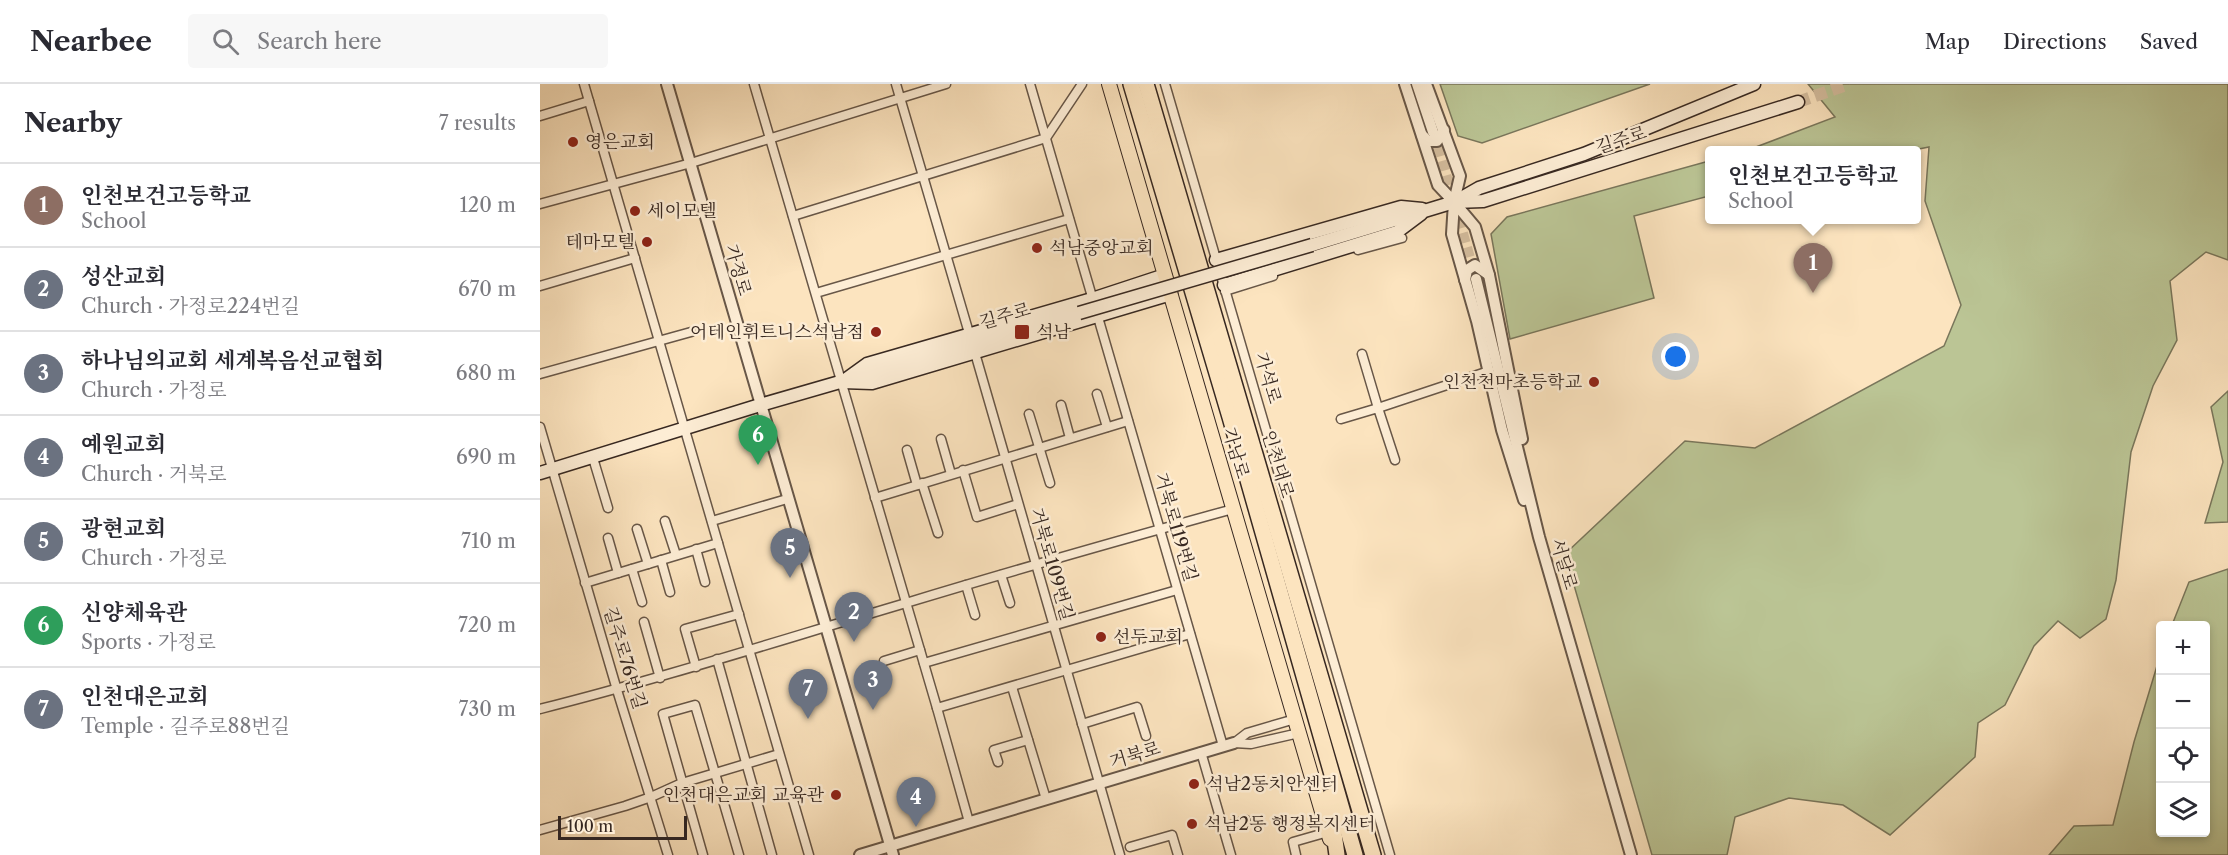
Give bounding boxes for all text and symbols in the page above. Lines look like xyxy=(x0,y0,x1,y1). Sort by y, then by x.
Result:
search box xyxy=(188,14,608,68)
text: Nearbee xyxy=(30,24,152,58)
icon: search xyxy=(209,25,242,58)
text: Search here xyxy=(257,28,382,55)
text: Map xyxy=(1925,29,1970,54)
text: Directions xyxy=(2003,29,2107,54)
text: Saved xyxy=(2140,29,2198,54)
text: Nearby xyxy=(24,107,122,139)
text: 7 results xyxy=(439,111,516,135)
street label: 길주로 xyxy=(1593,121,1649,159)
place label: 영은교회 xyxy=(585,131,655,153)
marker: 영은교회 xyxy=(566,135,580,149)
popup xyxy=(1705,146,1921,224)
text: 인천보건고등학교 xyxy=(1728,162,1898,189)
text: 인천보건고등학교 xyxy=(81,182,251,209)
text: School xyxy=(1728,189,1793,213)
text: 1 xyxy=(39,193,48,217)
text: 120 m xyxy=(459,193,516,217)
place label: 세이모텔 xyxy=(647,200,717,222)
marker: 세이모텔 xyxy=(628,204,642,218)
text: School xyxy=(81,209,146,233)
place label: 테마모텔 xyxy=(565,231,635,253)
marker: 테마모텔 xyxy=(640,235,654,249)
place label: 석남중앙교회 xyxy=(1049,237,1153,259)
marker: 석남중앙교회 xyxy=(1030,241,1044,255)
street label: 가정로 xyxy=(720,242,756,298)
pin: 1 xyxy=(1794,244,1832,293)
text: 성산교회 xyxy=(81,263,166,290)
text: 2 xyxy=(38,277,49,301)
text: 670 m xyxy=(458,277,516,301)
text: Church · 가정로224번길 xyxy=(81,294,300,318)
street label: 길주로 xyxy=(977,298,1033,334)
place label: 어테인휘트니스석남점 xyxy=(690,321,864,343)
place label: 석남 xyxy=(1036,321,1071,343)
marker: 석남 xyxy=(1013,323,1031,341)
marker: 어테인휘트니스석남점 xyxy=(869,325,883,339)
your location xyxy=(1661,342,1690,371)
text: 하나님의교회 세계복음선교협회 xyxy=(81,347,384,374)
street label: 가석로 xyxy=(1250,350,1286,406)
text: 3 xyxy=(38,361,49,385)
text: 680 m xyxy=(456,361,516,385)
place label: 인천천마초등학교 xyxy=(1443,371,1583,393)
marker: 인천천마초등학교 xyxy=(1587,375,1601,389)
text: Church · 가정로 xyxy=(81,378,227,402)
pin: 6 xyxy=(738,416,778,465)
street label: 가남로 xyxy=(1218,425,1254,481)
street label: 인천대로 xyxy=(1257,428,1299,500)
text: 예원교회 xyxy=(81,431,166,458)
text: 4 xyxy=(38,445,49,469)
text: 690 m xyxy=(456,445,516,469)
text: Church · 거북로 xyxy=(81,462,227,486)
street label: 거북로119번길 xyxy=(1150,470,1202,584)
street label: 거북로109번길 xyxy=(1025,505,1079,623)
text: 광현교회 xyxy=(81,515,166,542)
pin: 5 xyxy=(770,528,810,578)
text: 5 xyxy=(38,529,49,553)
text: 710 m xyxy=(461,529,516,553)
street label: 서달로 xyxy=(1546,536,1582,592)
text: Church · 가정로 xyxy=(81,546,227,570)
pin: 2 xyxy=(834,592,874,642)
text: 신양체육관 xyxy=(81,599,187,626)
street label: 길주로76번길 xyxy=(599,604,651,712)
text: 6 xyxy=(38,613,49,637)
text: 720 m xyxy=(458,613,516,637)
map controls xyxy=(2156,621,2210,837)
button: + xyxy=(2156,621,2210,675)
place label: 선두교회 xyxy=(1113,626,1183,648)
text: Sports · 가정로 xyxy=(81,630,216,654)
marker: 선두교회 xyxy=(1094,630,1108,644)
pin: 3 xyxy=(854,660,892,710)
pin: 7 xyxy=(788,670,828,719)
button: − xyxy=(2156,675,2210,729)
text: 인천대은교회 xyxy=(81,683,209,710)
text: 7 xyxy=(38,697,49,721)
text: 730 m xyxy=(459,697,516,721)
text: Temple · 길주로88번길 xyxy=(81,714,290,738)
button: locate xyxy=(2156,729,2210,783)
street label: 거북로 xyxy=(1107,737,1163,773)
place label: 석남2동치안센터 xyxy=(1206,773,1338,795)
marker: 석남2동치안센터 xyxy=(1187,777,1201,791)
pin: 4 xyxy=(896,778,935,827)
button: layers xyxy=(2156,783,2210,837)
place label: 인천대은교회 교육관 xyxy=(663,784,825,806)
marker: 인천대은교회 교육관 xyxy=(829,788,843,802)
scale bar xyxy=(558,813,687,840)
place label: 석남2동 행정복지센터 xyxy=(1204,813,1376,835)
text: 100 m xyxy=(567,816,613,836)
marker: 석남2동 행정복지센터 xyxy=(1185,817,1199,831)

